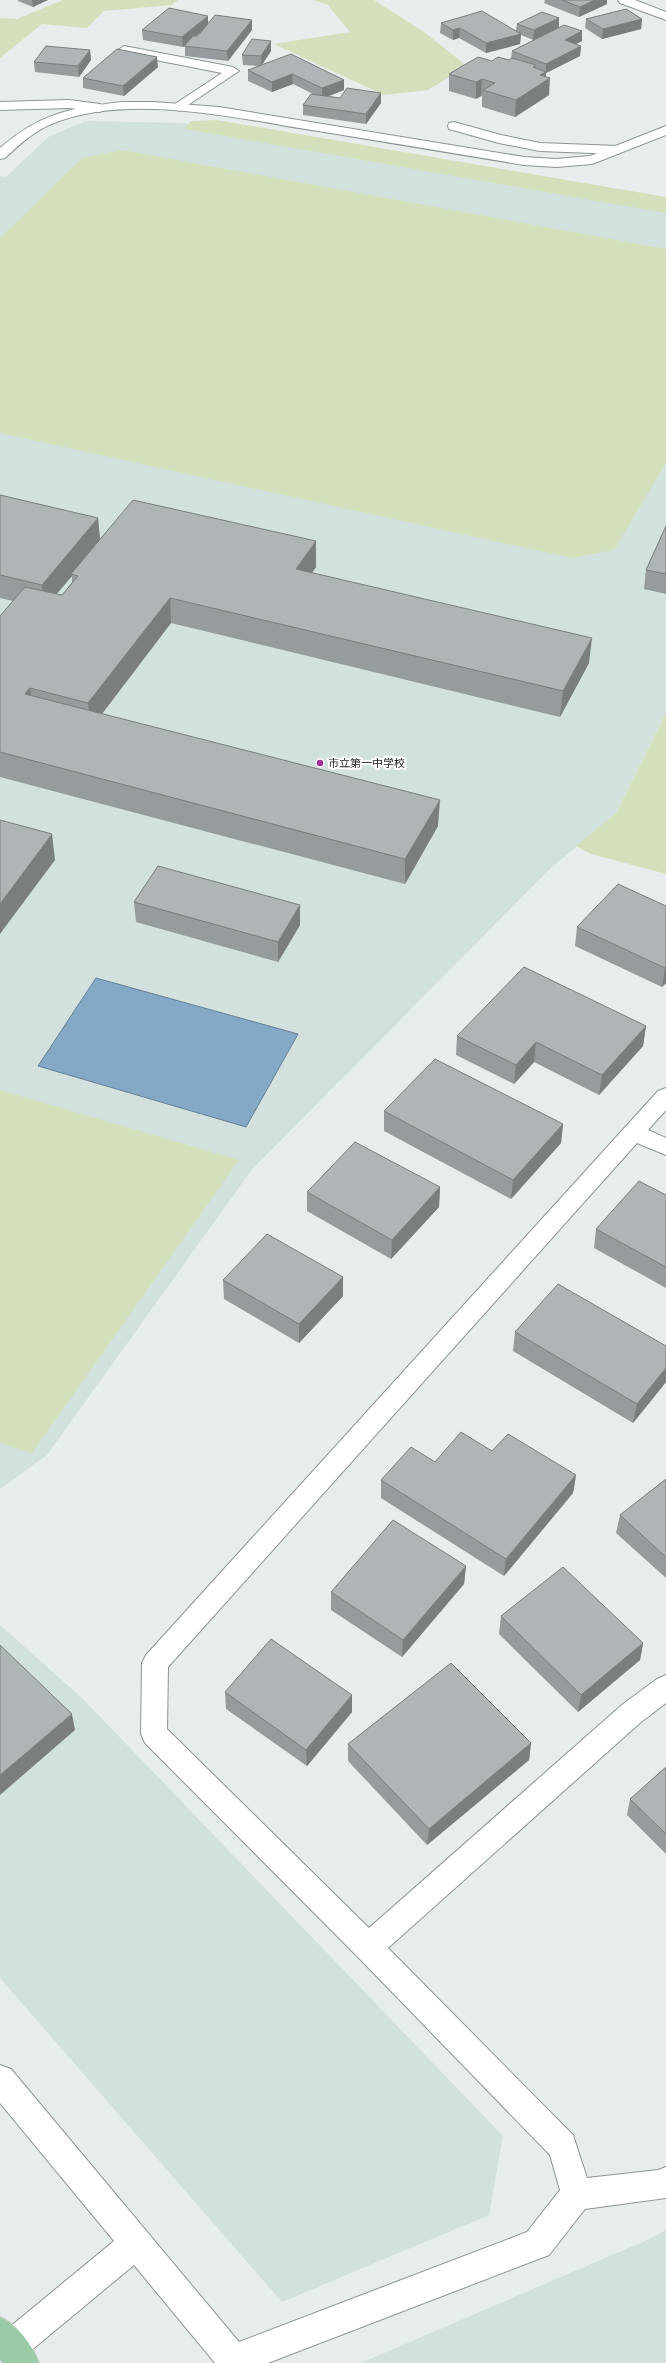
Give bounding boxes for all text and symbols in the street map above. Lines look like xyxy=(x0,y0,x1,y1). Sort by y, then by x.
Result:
place label: 市立第一中学校 xyxy=(328,756,405,770)
marker: 市立第一中学校 xyxy=(315,758,325,768)

